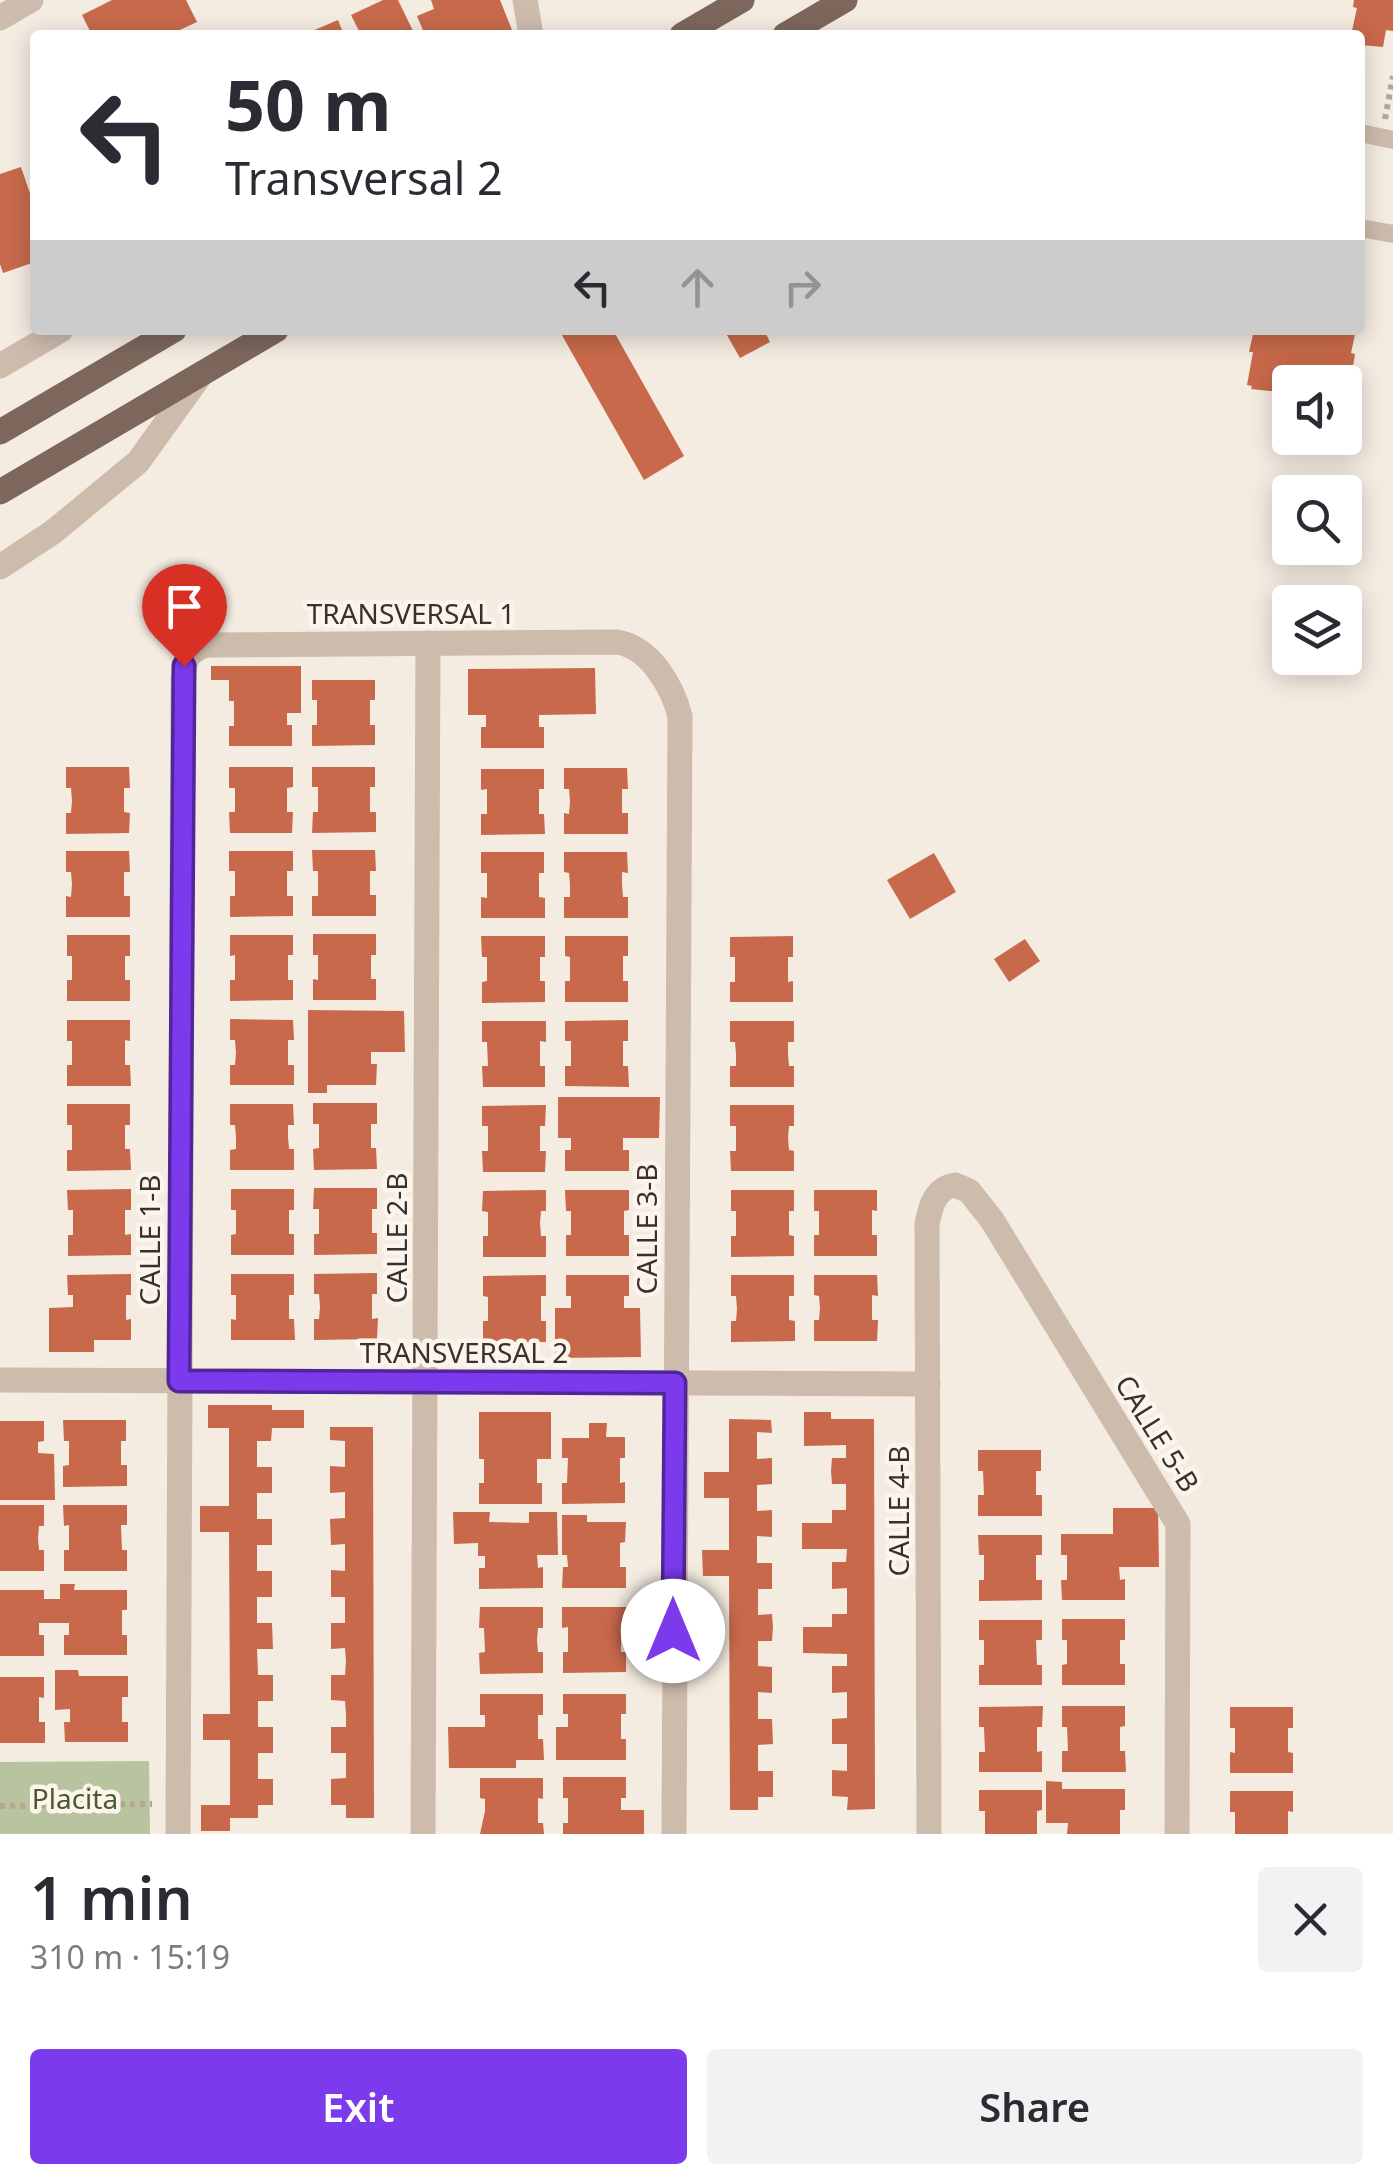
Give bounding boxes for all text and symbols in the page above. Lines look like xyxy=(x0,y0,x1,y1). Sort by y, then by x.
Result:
text: 50 m xyxy=(225,56,392,152)
icon: left xyxy=(60,70,190,200)
text: Transversal 2 xyxy=(225,147,503,208)
icon: left xyxy=(565,260,620,315)
icon: ahead xyxy=(670,260,725,315)
icon: right xyxy=(775,260,830,315)
map controls xyxy=(1272,365,1362,675)
button: sound xyxy=(1272,365,1362,455)
button: search xyxy=(1272,475,1362,565)
pin xyxy=(142,564,227,667)
icon: arrive xyxy=(157,579,212,634)
button: layers xyxy=(1272,585,1362,675)
street label: TRANSVERSAL 1 xyxy=(307,594,515,632)
street label: CALLE 3-B xyxy=(627,1163,665,1295)
street label: CALLE 2-B xyxy=(377,1172,415,1304)
street label: CALLE 1-B xyxy=(130,1174,168,1306)
street label: TRANSVERSAL 2 xyxy=(360,1333,568,1371)
street label: CALLE 5-B xyxy=(1107,1367,1209,1499)
street label: CALLE 4-B xyxy=(879,1445,917,1577)
position arrow xyxy=(621,1579,725,1683)
park label: Placita xyxy=(32,1779,118,1817)
text: 1 min xyxy=(30,1856,193,1938)
button: close xyxy=(1258,1867,1363,1972)
text: 310 m · 15:19 xyxy=(30,1935,230,1978)
button: Exit xyxy=(30,2049,687,2164)
button: Share xyxy=(707,2049,1363,2164)

